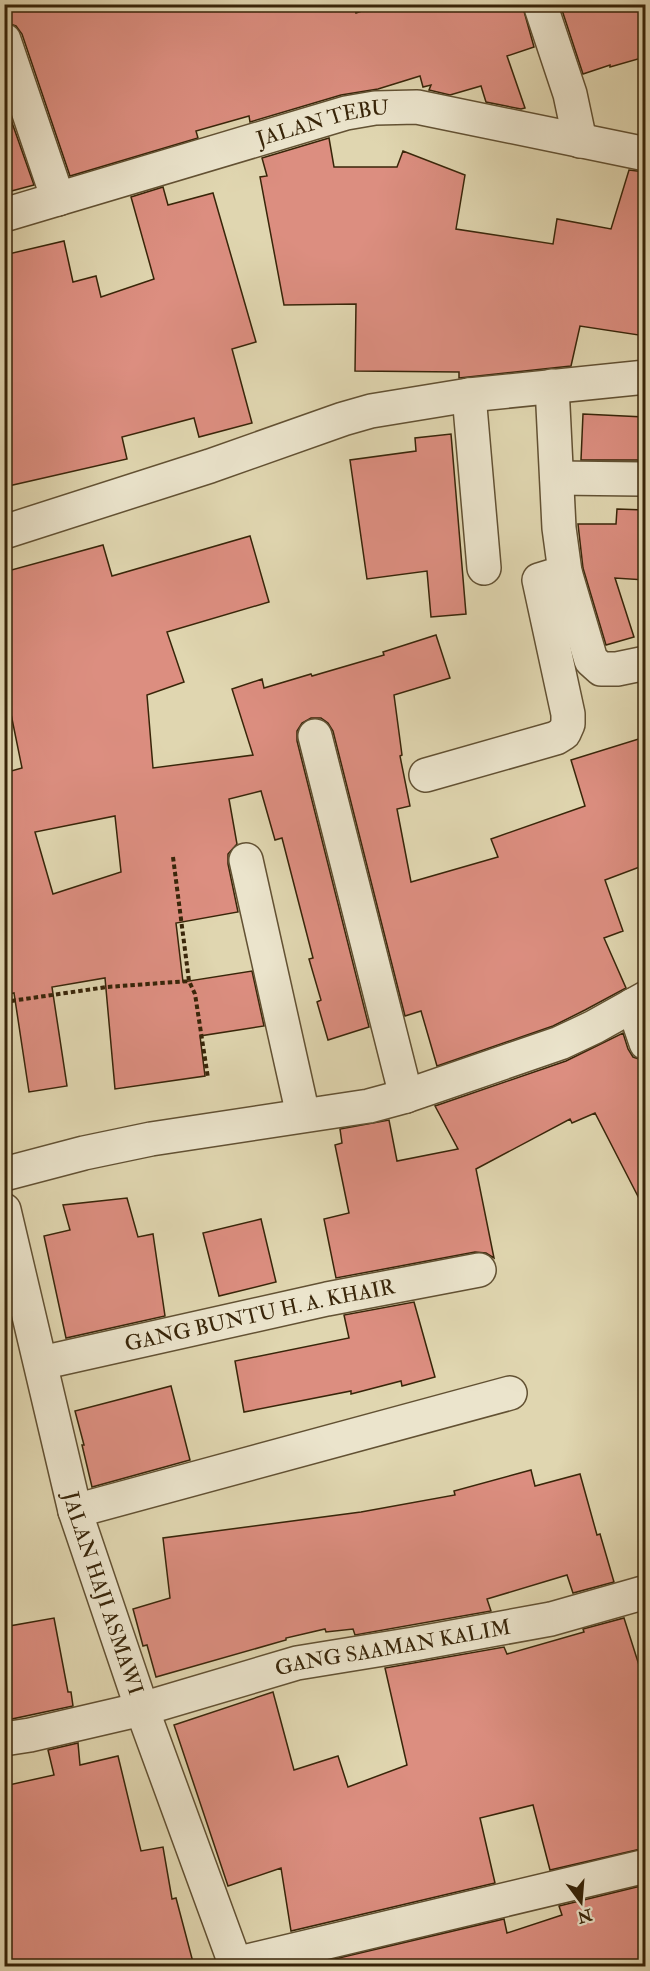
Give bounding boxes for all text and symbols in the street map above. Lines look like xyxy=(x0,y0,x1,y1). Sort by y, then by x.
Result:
street label: JALAN TEBU xyxy=(252,94,389,153)
street label: GANG BUNTU H. A. KHAIR xyxy=(122,1273,398,1357)
street label: JALAN HAJI ASMAWI xyxy=(57,1488,150,1698)
street label: GANG SAAMAN KALIM xyxy=(272,1613,513,1682)
north arrow xyxy=(551,1872,611,1932)
text: N xyxy=(575,1904,595,1927)

